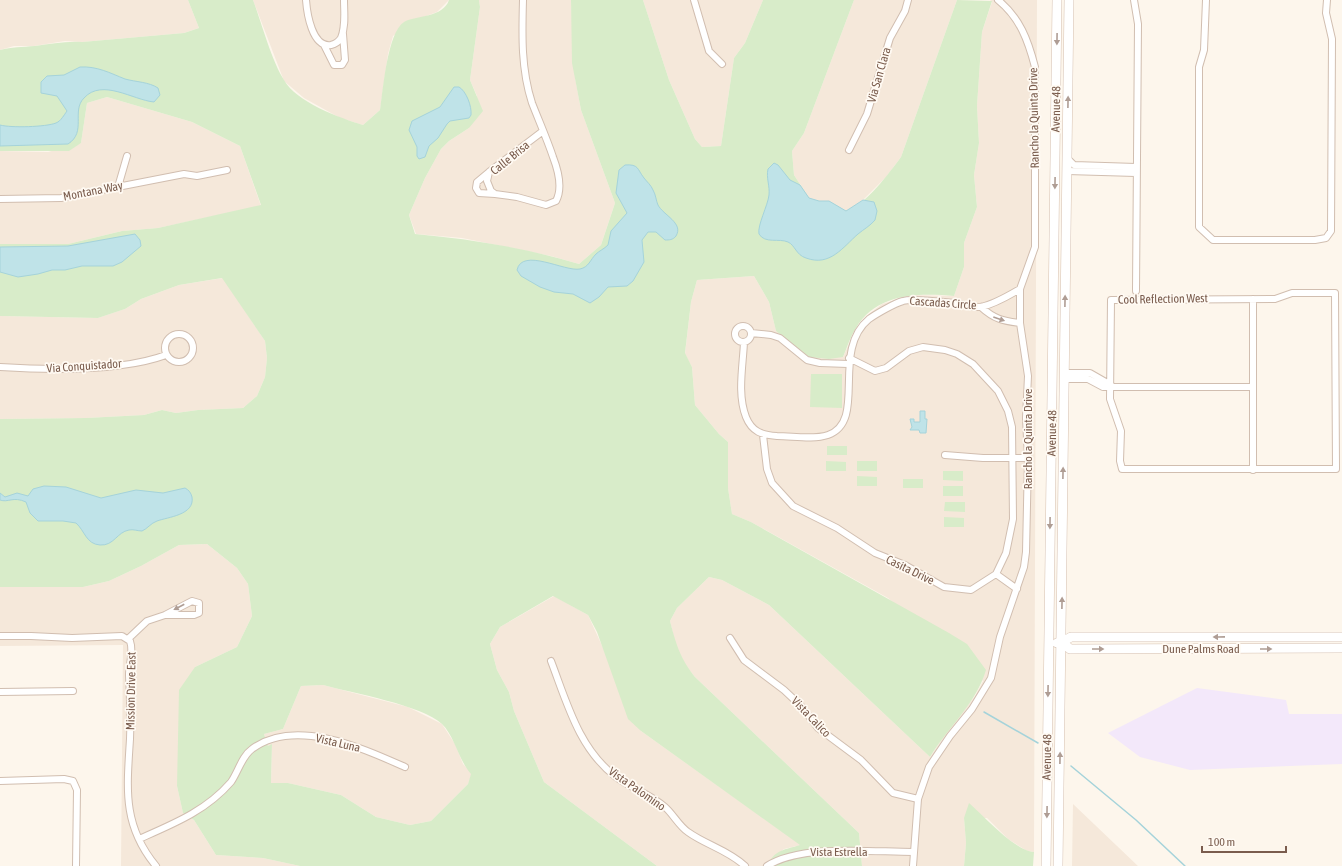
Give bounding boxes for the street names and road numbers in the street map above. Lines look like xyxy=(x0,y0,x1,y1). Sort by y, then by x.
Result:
street label: Via San Clara xyxy=(864,46,894,104)
street label: Rancho la Quinta Drive xyxy=(1026,68,1042,168)
street label: Avenue 48 xyxy=(1049,85,1063,132)
street label: Calle Brisa xyxy=(488,138,532,178)
street label: Montana Way xyxy=(62,178,124,204)
street label: Cool Reflection West xyxy=(1118,291,1209,307)
street label: Cascadas Circle xyxy=(909,294,977,312)
street label: Via Conquistador xyxy=(46,356,122,376)
street label: Rancho la Quinta Drive xyxy=(1021,389,1035,489)
street label: Avenue 48 xyxy=(1045,409,1059,456)
street label: Casita Drive xyxy=(884,552,936,588)
street label: Dune Palms Road xyxy=(1162,642,1240,656)
street label: Mission Drive East xyxy=(123,651,139,730)
street label: Vista Calico xyxy=(788,694,834,740)
street label: Vista Luna xyxy=(314,731,362,755)
street label: Avenue 48 xyxy=(1040,733,1054,780)
street label: Vista Palomino xyxy=(606,764,668,814)
street label: Vista Estrella xyxy=(810,845,868,859)

